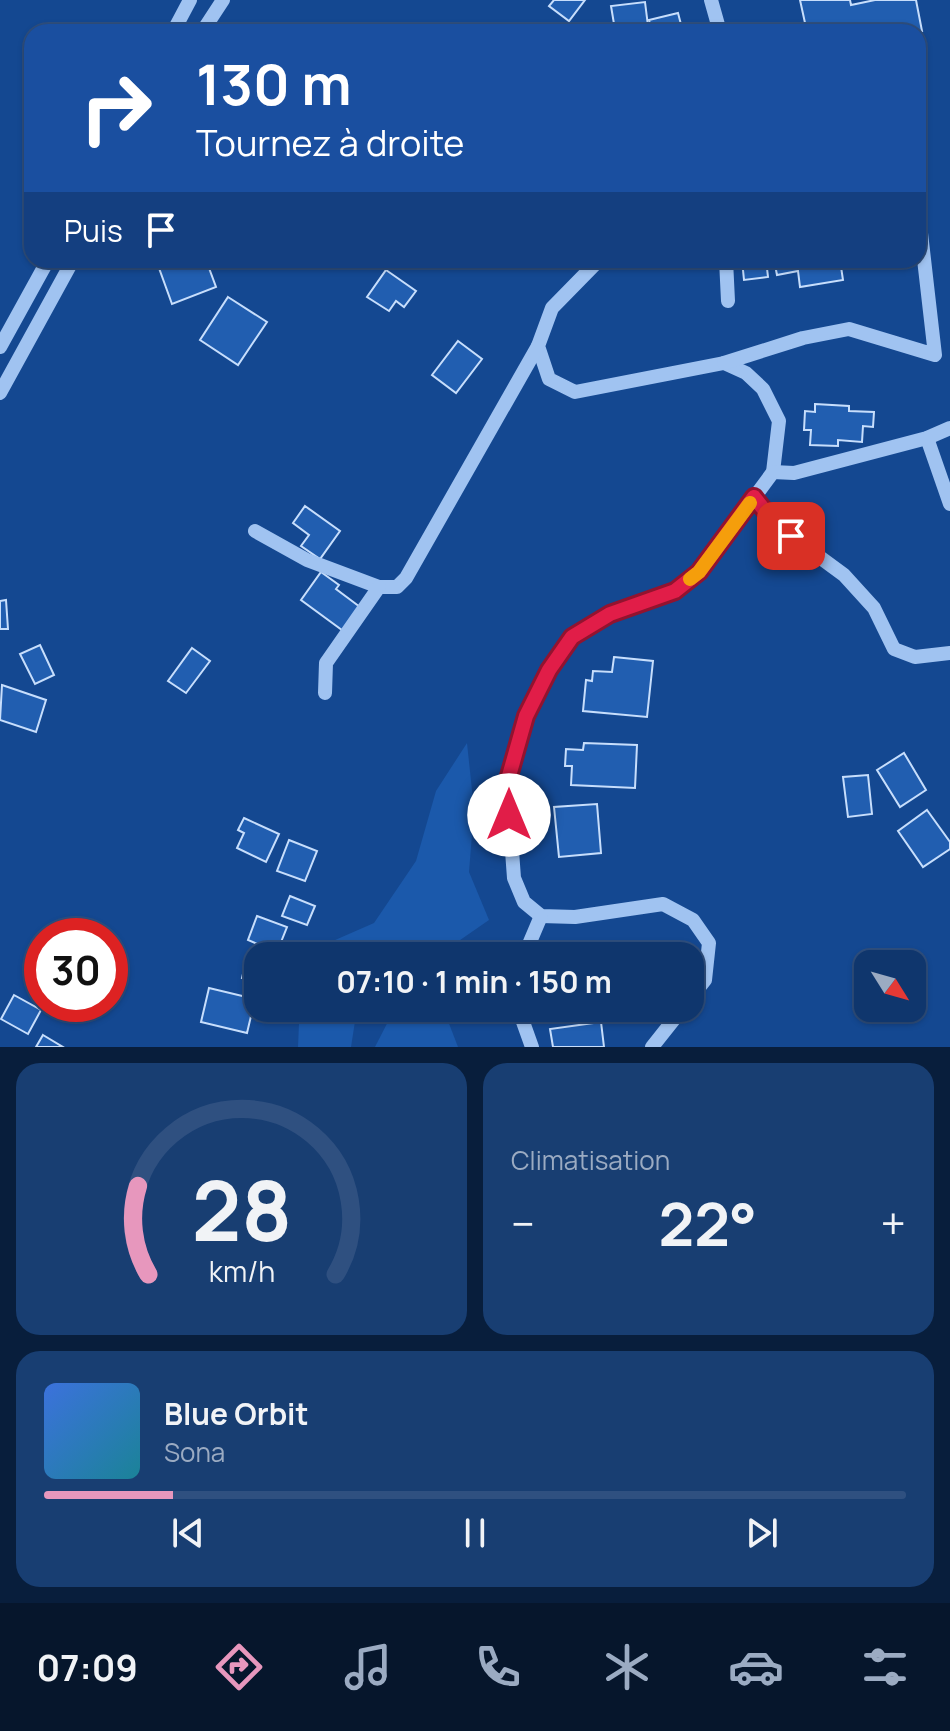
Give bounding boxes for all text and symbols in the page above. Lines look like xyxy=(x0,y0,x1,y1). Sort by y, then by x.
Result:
text: 130 m xyxy=(196,45,352,122)
icon: right xyxy=(64,56,168,160)
text: Tournez à droite xyxy=(196,118,464,167)
icon: arrive xyxy=(139,208,183,252)
text: Puis xyxy=(64,210,123,251)
pin xyxy=(757,502,825,570)
icon: arrive xyxy=(769,514,813,558)
position arrow xyxy=(467,773,551,857)
speed limit sign: 30 xyxy=(24,918,128,1022)
north arrow xyxy=(854,950,926,1022)
map controls xyxy=(854,950,926,1022)
text: 07:10 · 1 min · 150 m xyxy=(336,961,612,1002)
text: Climatisation xyxy=(511,1142,670,1178)
text: 28 xyxy=(191,1152,292,1266)
text: 22° xyxy=(658,1182,757,1264)
text: − xyxy=(511,1193,535,1253)
text: + xyxy=(881,1193,906,1253)
text: km/h xyxy=(208,1252,275,1291)
text: Blue Orbit xyxy=(164,1393,309,1434)
text: Sona xyxy=(164,1434,225,1470)
icon: previous xyxy=(166,1511,210,1555)
icon: pause xyxy=(453,1511,497,1555)
icon: next xyxy=(740,1511,784,1555)
icon: directions xyxy=(211,1639,267,1695)
icon: music xyxy=(340,1639,396,1695)
icon: phone xyxy=(470,1639,526,1695)
icon: climate xyxy=(599,1639,655,1695)
icon: car xyxy=(728,1639,784,1695)
icon: filters xyxy=(857,1639,913,1695)
text: 07:09 xyxy=(37,1643,138,1692)

